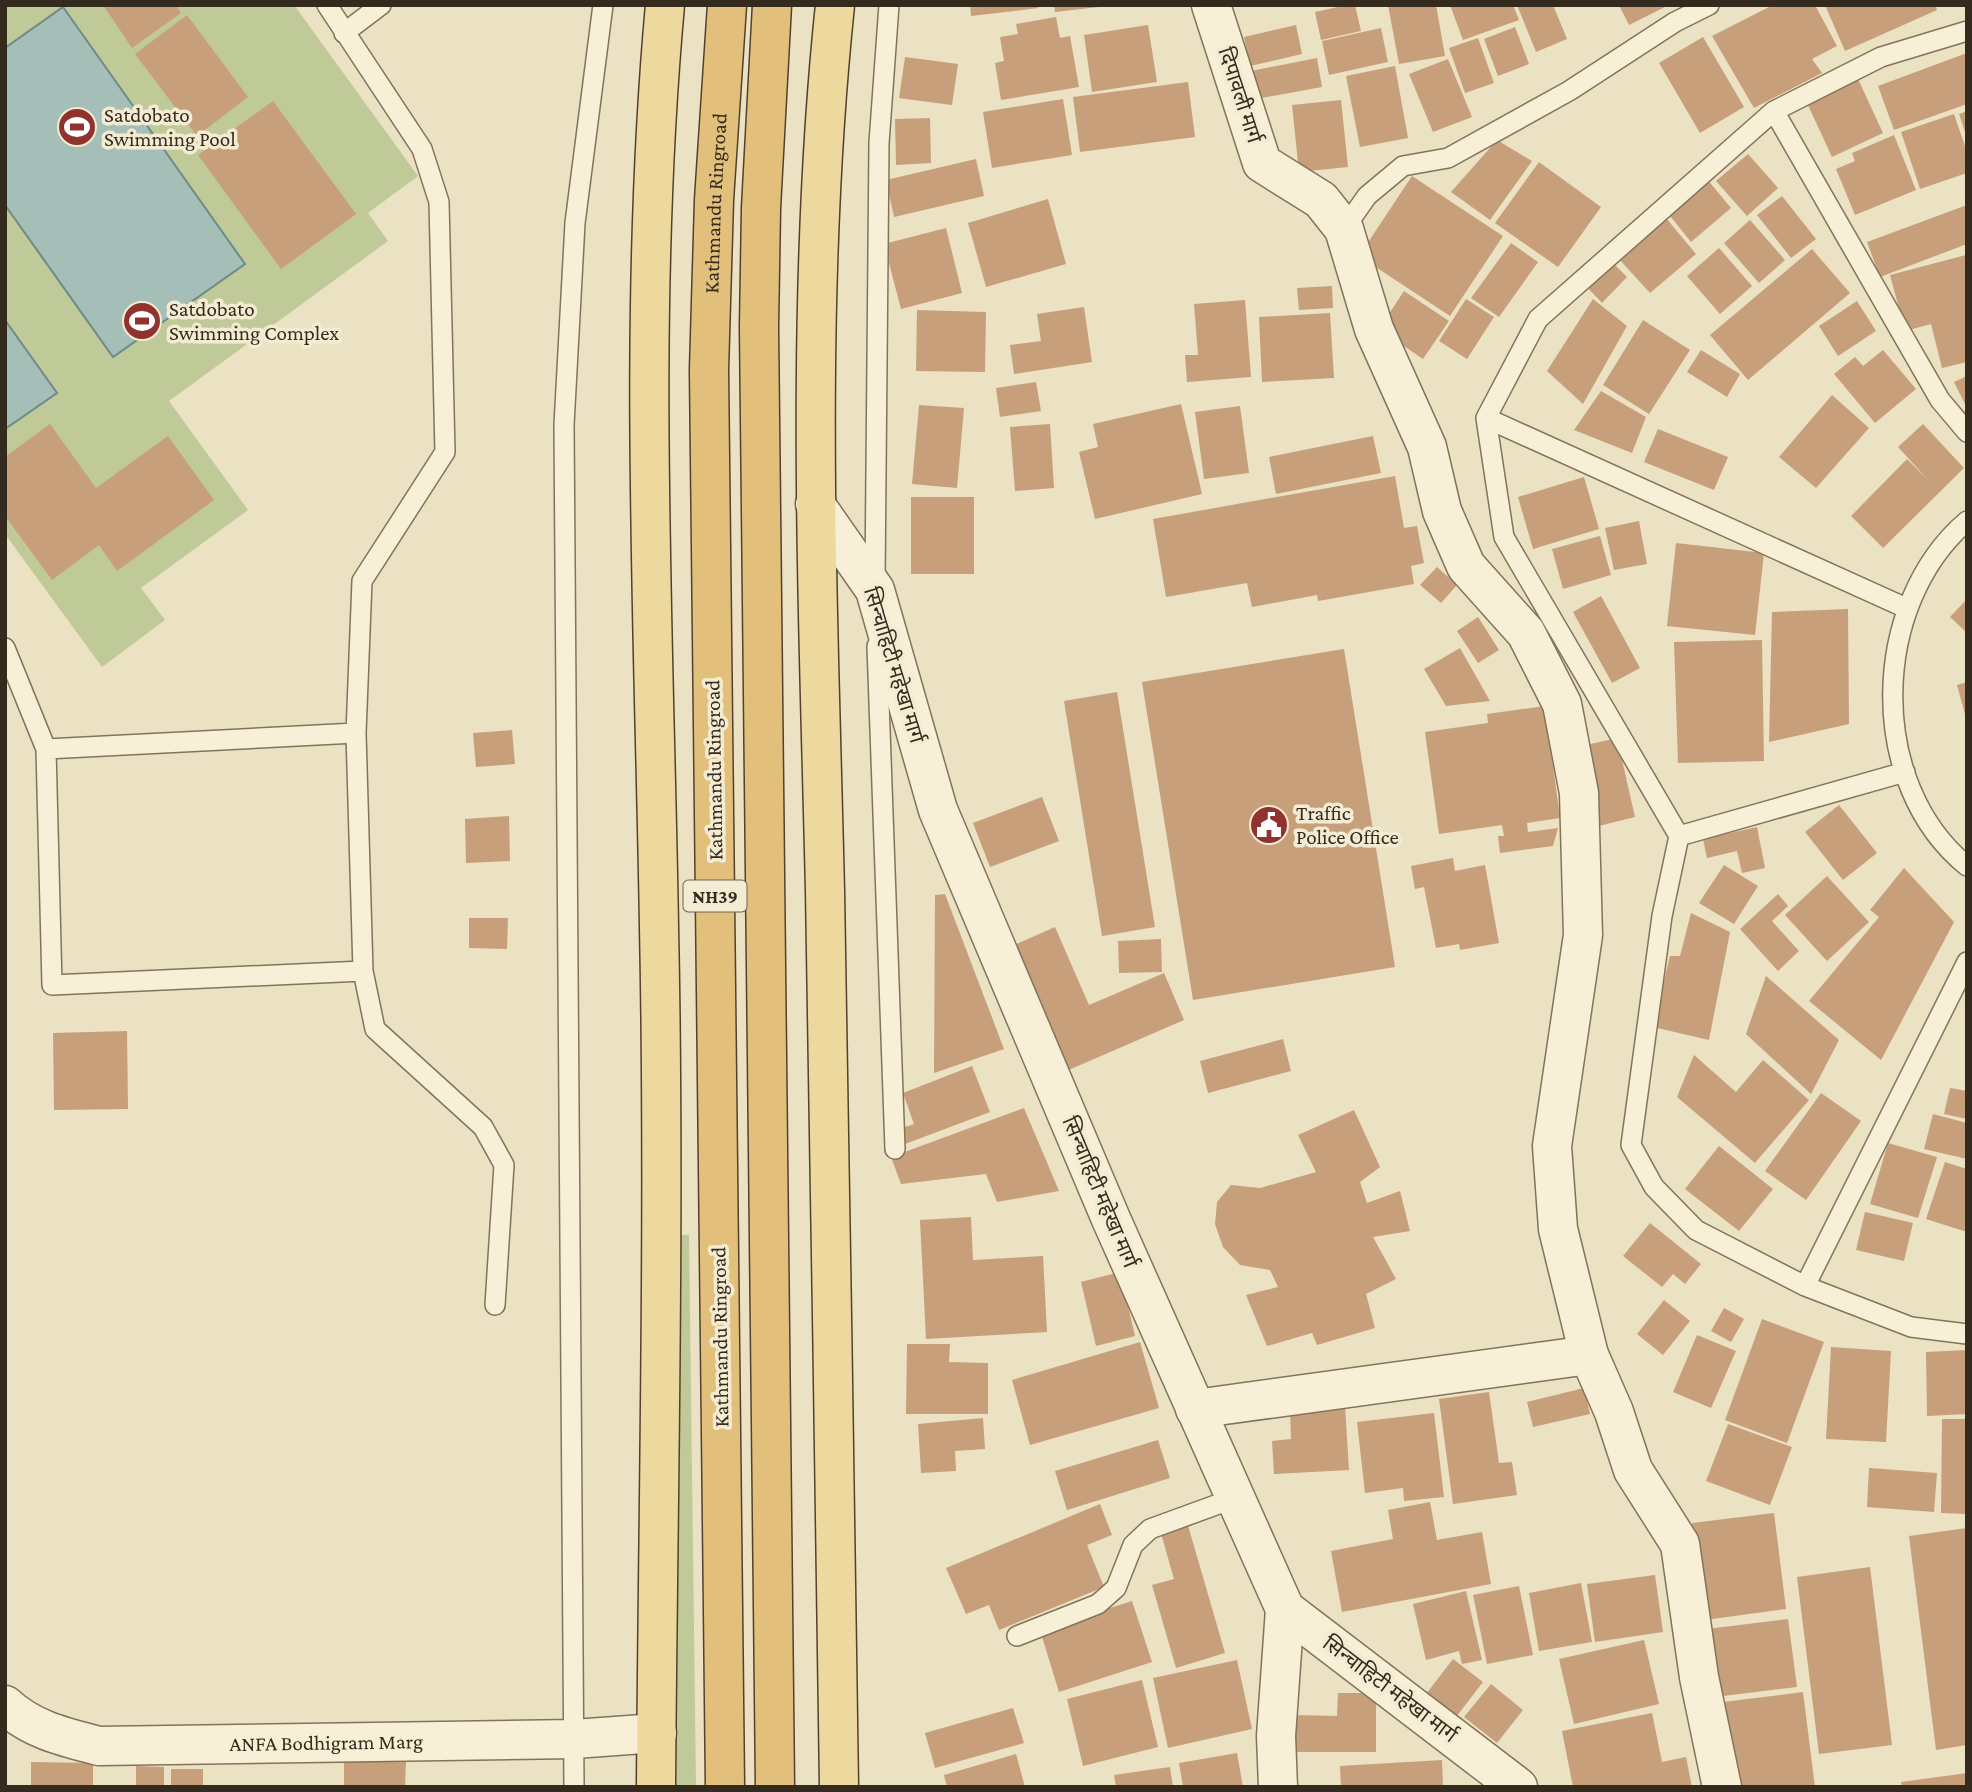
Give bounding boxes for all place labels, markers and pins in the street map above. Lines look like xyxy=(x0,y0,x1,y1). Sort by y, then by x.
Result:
place label: Satdobato Swimming Pool xyxy=(104,103,236,151)
sports icon: Satdobato Swimming Pool xyxy=(56,106,98,148)
place label: Satdobato Swimming Complex xyxy=(169,297,339,345)
sports icon: Satdobato Swimming Complex xyxy=(121,300,163,342)
place label: Traffic Police Office xyxy=(1296,801,1399,849)
public building icon: Traffic Police Office xyxy=(1248,804,1290,846)

